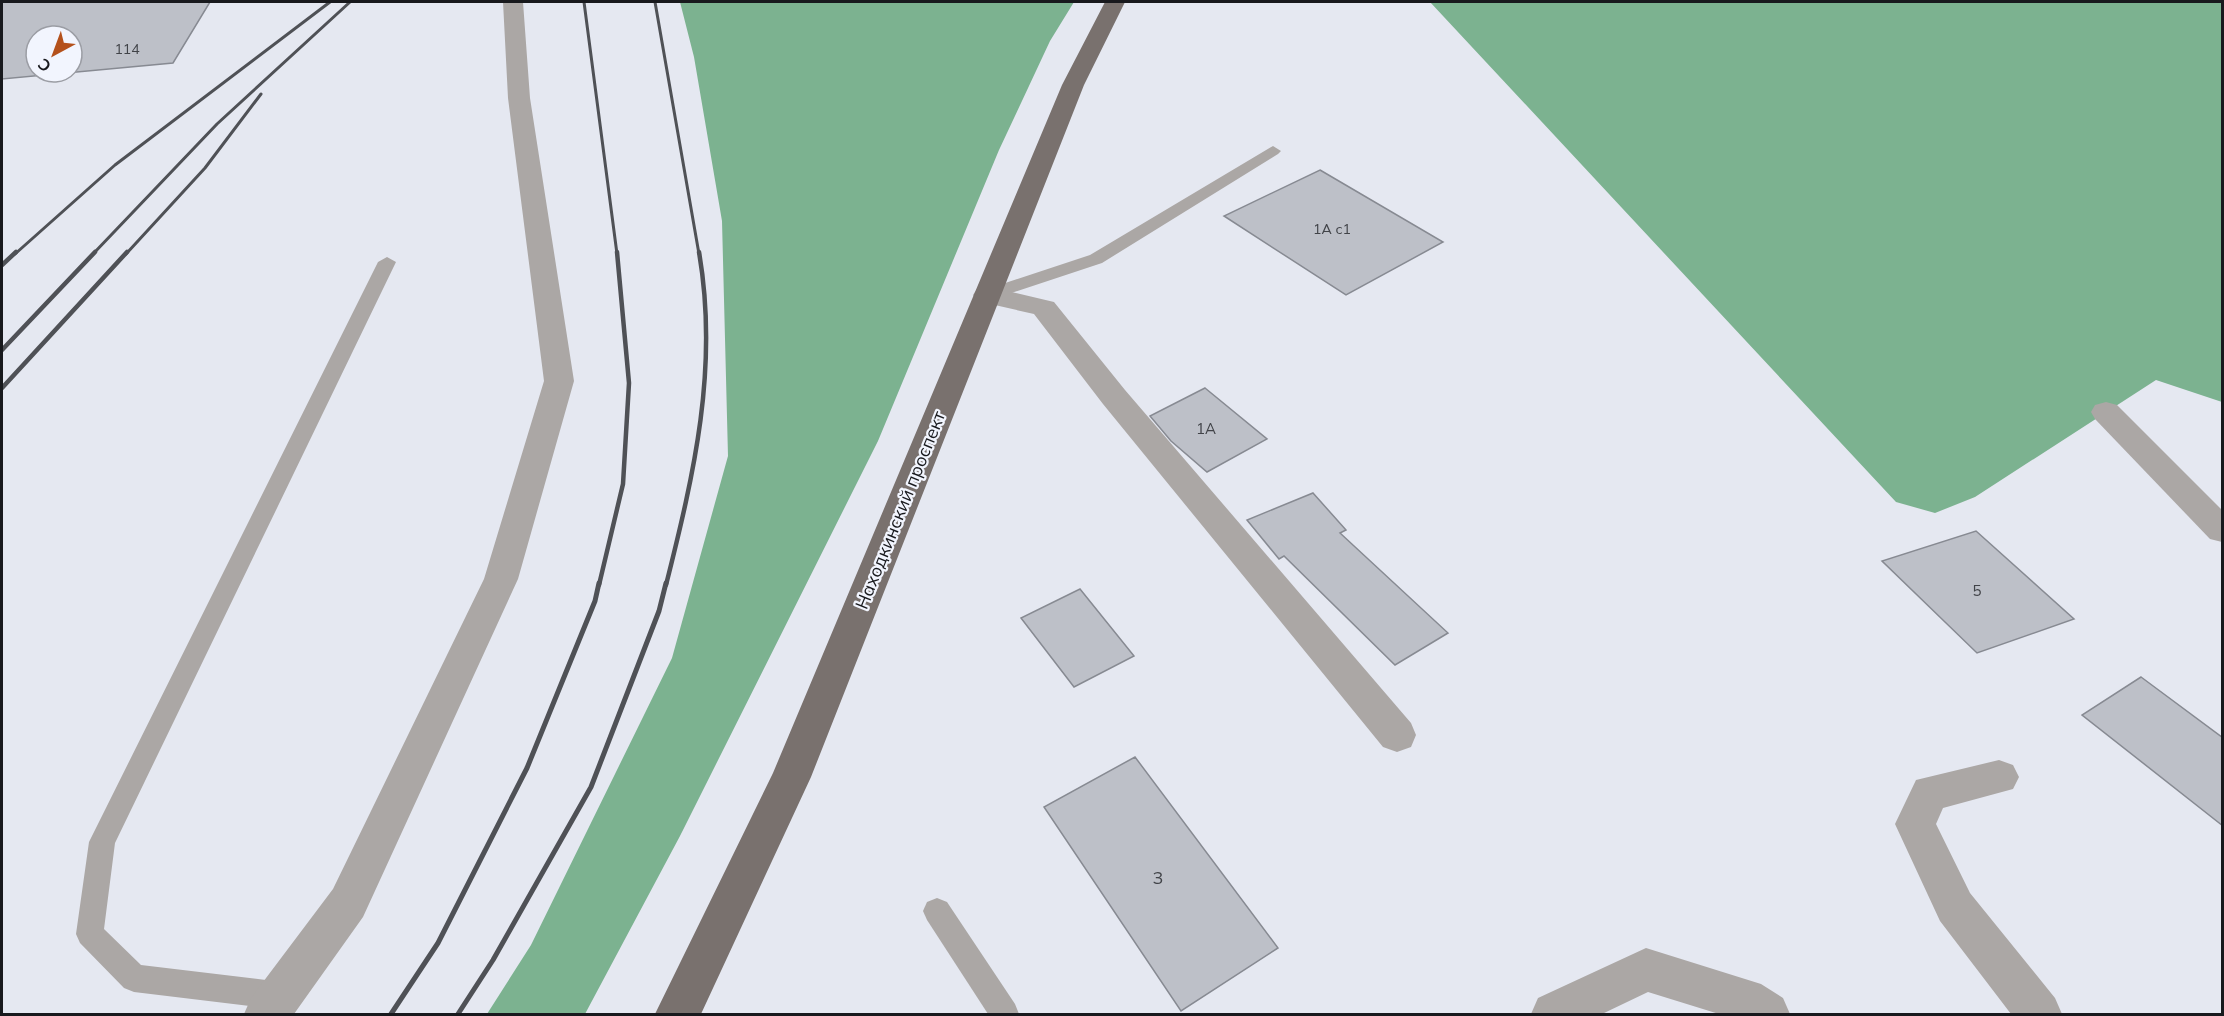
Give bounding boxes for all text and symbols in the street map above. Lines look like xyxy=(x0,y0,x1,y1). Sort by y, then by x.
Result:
north arrow xyxy=(24,24,84,84)
house number: 114 xyxy=(114,40,140,58)
text: С xyxy=(33,54,55,76)
house number: 1А с1 xyxy=(1313,220,1351,238)
street label: Находкинский проспект xyxy=(850,407,951,612)
house number: 1А xyxy=(1196,419,1216,438)
house number: 5 xyxy=(1972,581,1982,600)
house number: 3 xyxy=(1153,866,1163,889)

